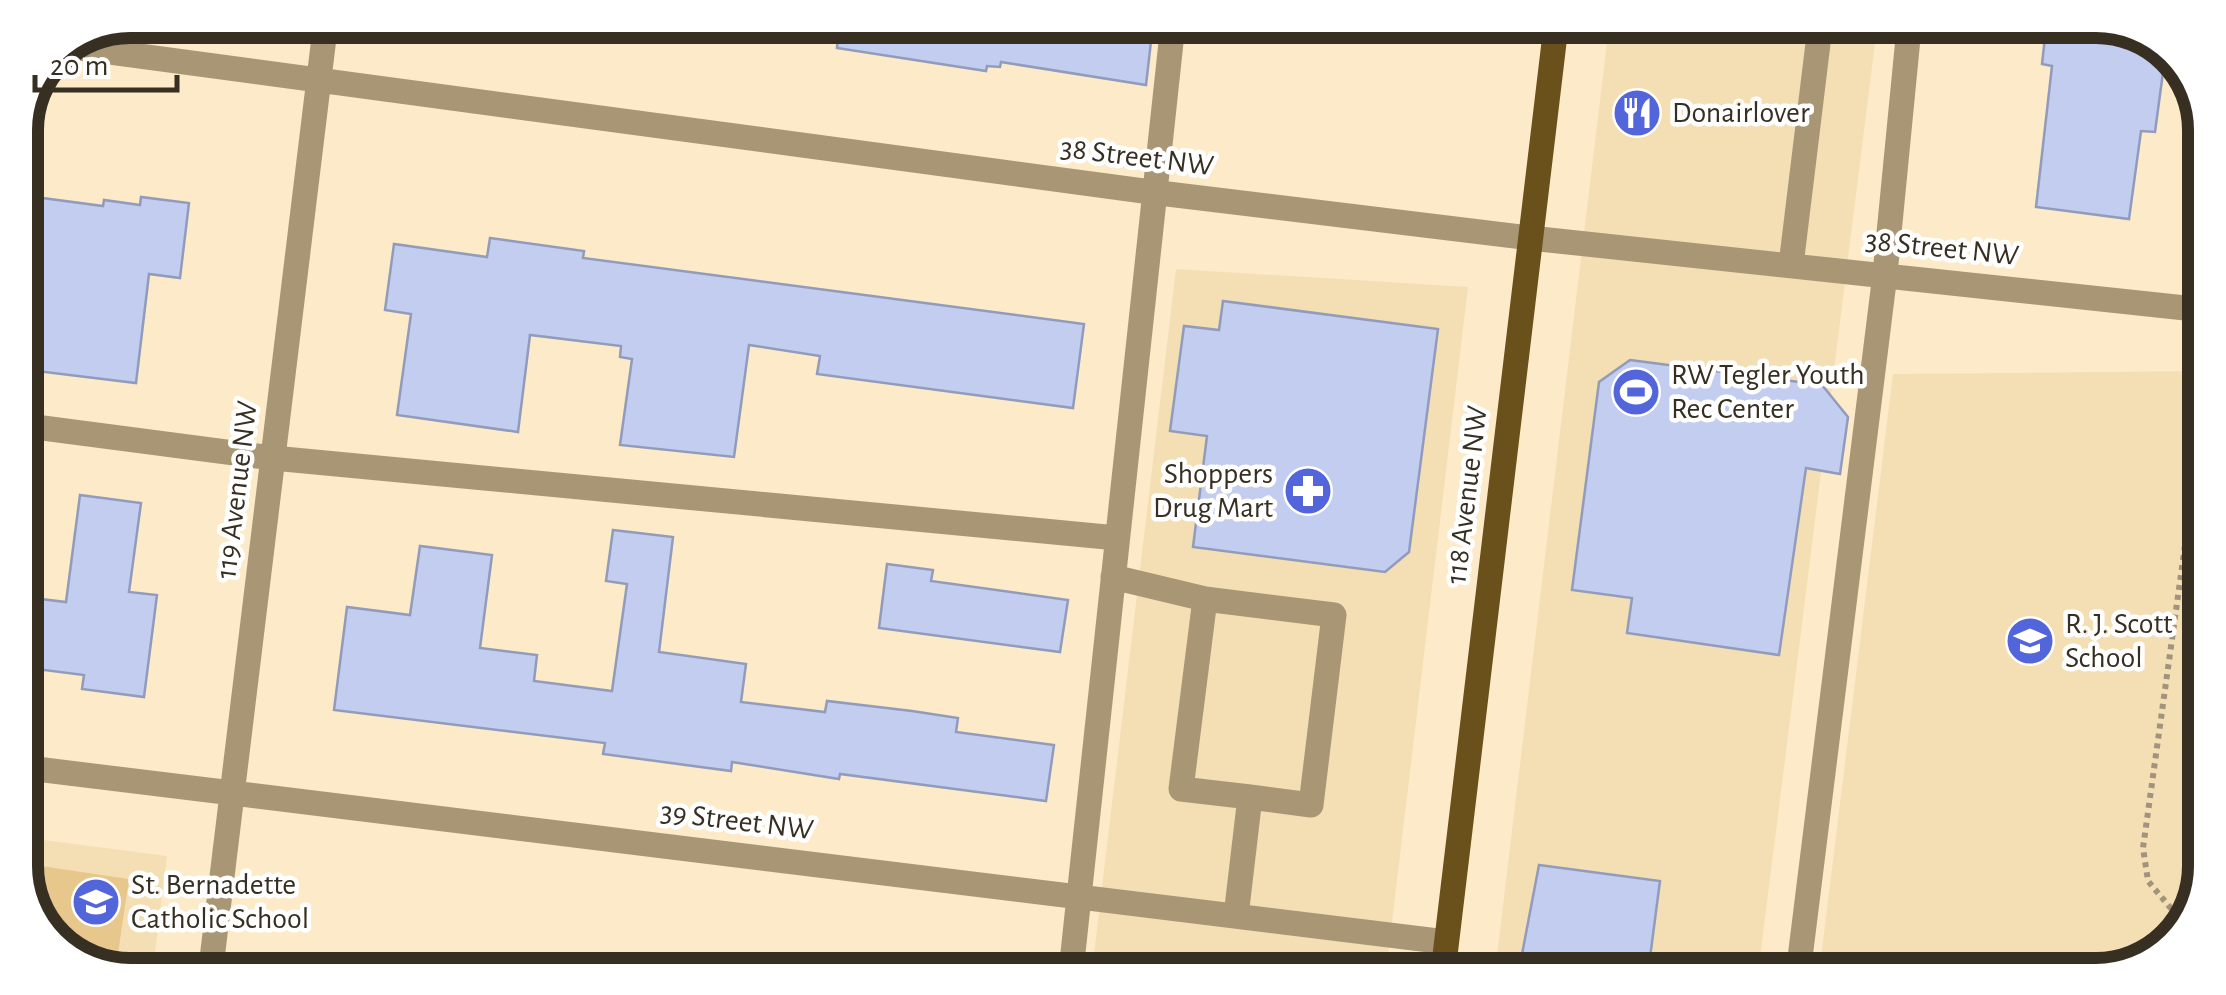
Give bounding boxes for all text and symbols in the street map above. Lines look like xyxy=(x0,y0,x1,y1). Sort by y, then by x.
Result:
scale bar xyxy=(35,30,178,92)
text: 20 m xyxy=(50,51,108,81)
restaurant icon: Donairlover xyxy=(1611,87,1663,139)
place label: Donairlover xyxy=(1672,98,1810,128)
street label: 38 Street NW xyxy=(1059,133,1215,181)
street label: 38 Street NW xyxy=(1864,225,2020,271)
place label: RW Tegler Youth Rec Center xyxy=(1671,360,1865,424)
sports icon: RW Tegler Youth Rec Center xyxy=(1610,366,1662,418)
street label: 119 Avenue NW xyxy=(211,399,263,581)
street label: 118 Avenue NW xyxy=(1441,404,1493,586)
place label: Shoppers Drug Mart xyxy=(1153,459,1273,523)
pharmacy icon: Shoppers Drug Mart xyxy=(1282,465,1334,517)
place label: R. J. Scott School xyxy=(2065,609,2173,673)
school or university icon: R. J. Scott School xyxy=(2004,615,2056,667)
street label: 39 Street NW xyxy=(659,797,815,845)
place label: St. Bernadette Catholic School xyxy=(131,870,309,934)
school or university icon: St. Bernadette Catholic School xyxy=(70,876,122,928)

